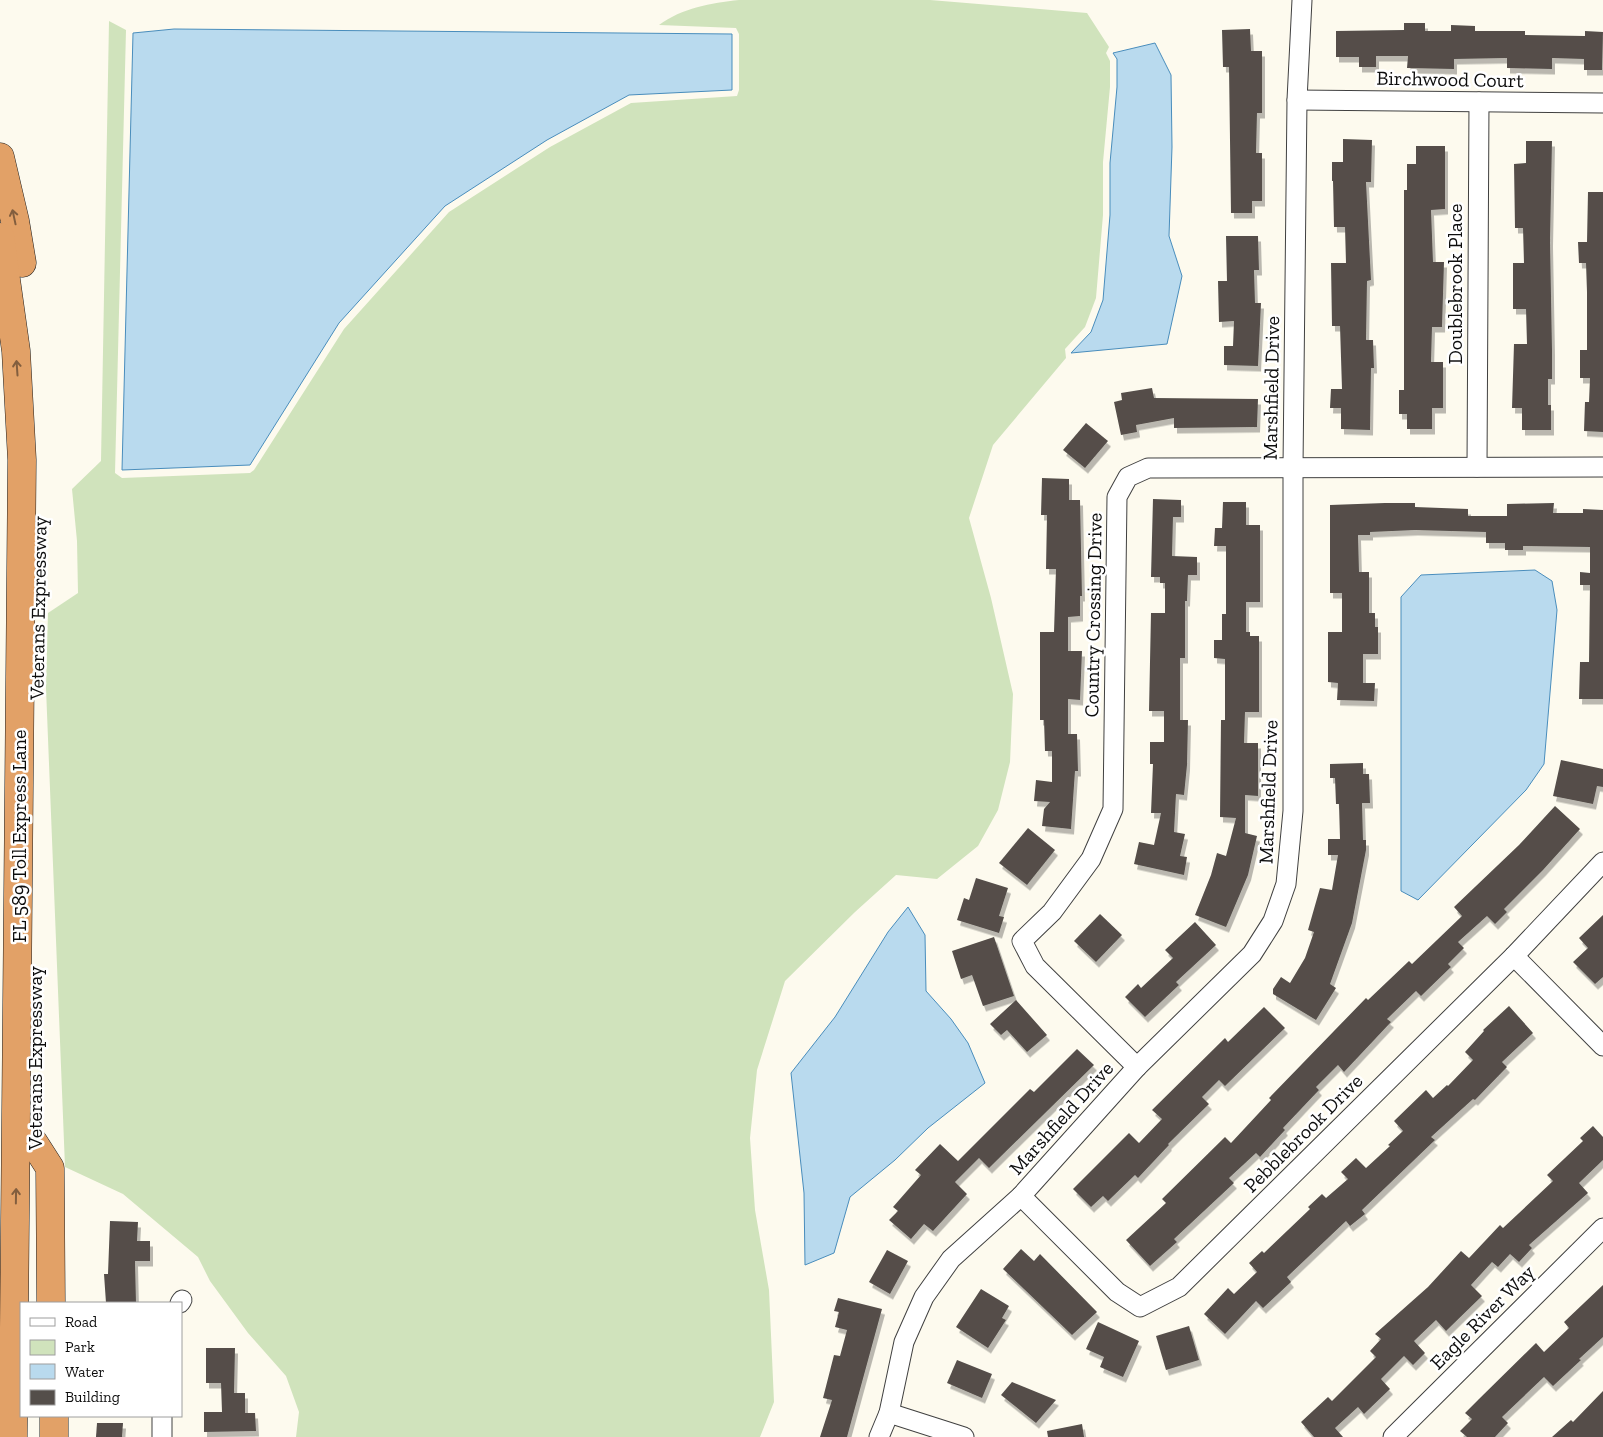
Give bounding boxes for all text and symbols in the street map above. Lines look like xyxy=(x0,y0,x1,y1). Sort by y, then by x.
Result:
street label: Birchwood Court xyxy=(1376,66,1525,92)
street label: Doublebrook Place xyxy=(1443,204,1467,364)
one-way arrow xyxy=(9,210,18,226)
street label: Marshfield Drive xyxy=(1258,316,1284,460)
one-way arrow xyxy=(12,361,21,377)
street label: Country Crossing Drive xyxy=(1079,512,1107,718)
street label: Veterans Expressway xyxy=(24,515,52,701)
street label: Marshfield Drive xyxy=(1253,720,1283,864)
street label: FL 589 Toll Express Lane xyxy=(7,730,31,942)
street label: Veterans Expressway xyxy=(23,965,47,1151)
street label: Marshfield Drive xyxy=(1004,1056,1118,1180)
street label: Pebblebrook Drive xyxy=(1239,1069,1367,1197)
one-way arrow xyxy=(11,1188,21,1204)
street label: Eagle River Way xyxy=(1425,1259,1540,1374)
legend xyxy=(20,1302,182,1417)
text: Road xyxy=(65,1313,98,1331)
text: Park xyxy=(65,1338,95,1356)
text: Water xyxy=(65,1363,105,1381)
text: Building xyxy=(65,1388,120,1406)

